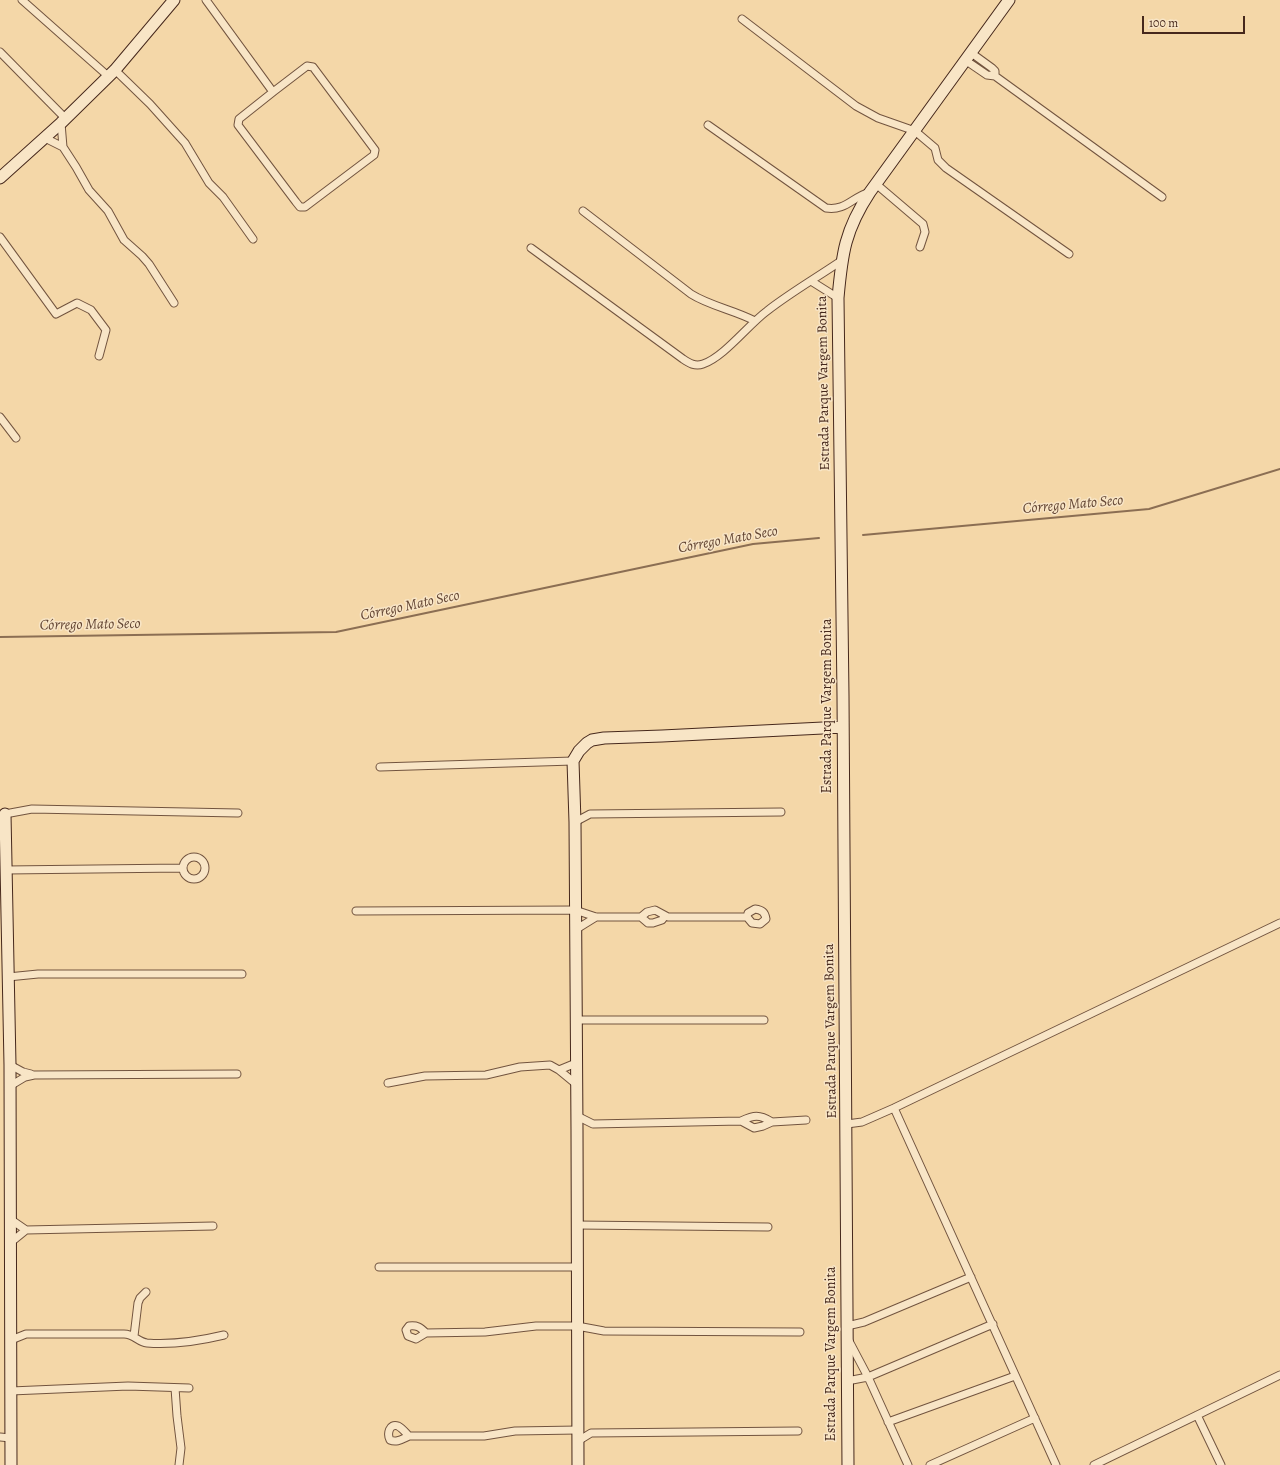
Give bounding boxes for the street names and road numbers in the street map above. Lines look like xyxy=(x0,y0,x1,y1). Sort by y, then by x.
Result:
street label: Estrada Parque Vargem Bonita xyxy=(814,295,834,471)
street label: Estrada Parque Vargem Bonita xyxy=(820,618,836,794)
street label: Estrada Parque Vargem Bonita xyxy=(821,943,841,1119)
street label: Estrada Parque Vargem Bonita xyxy=(824,1266,840,1442)

